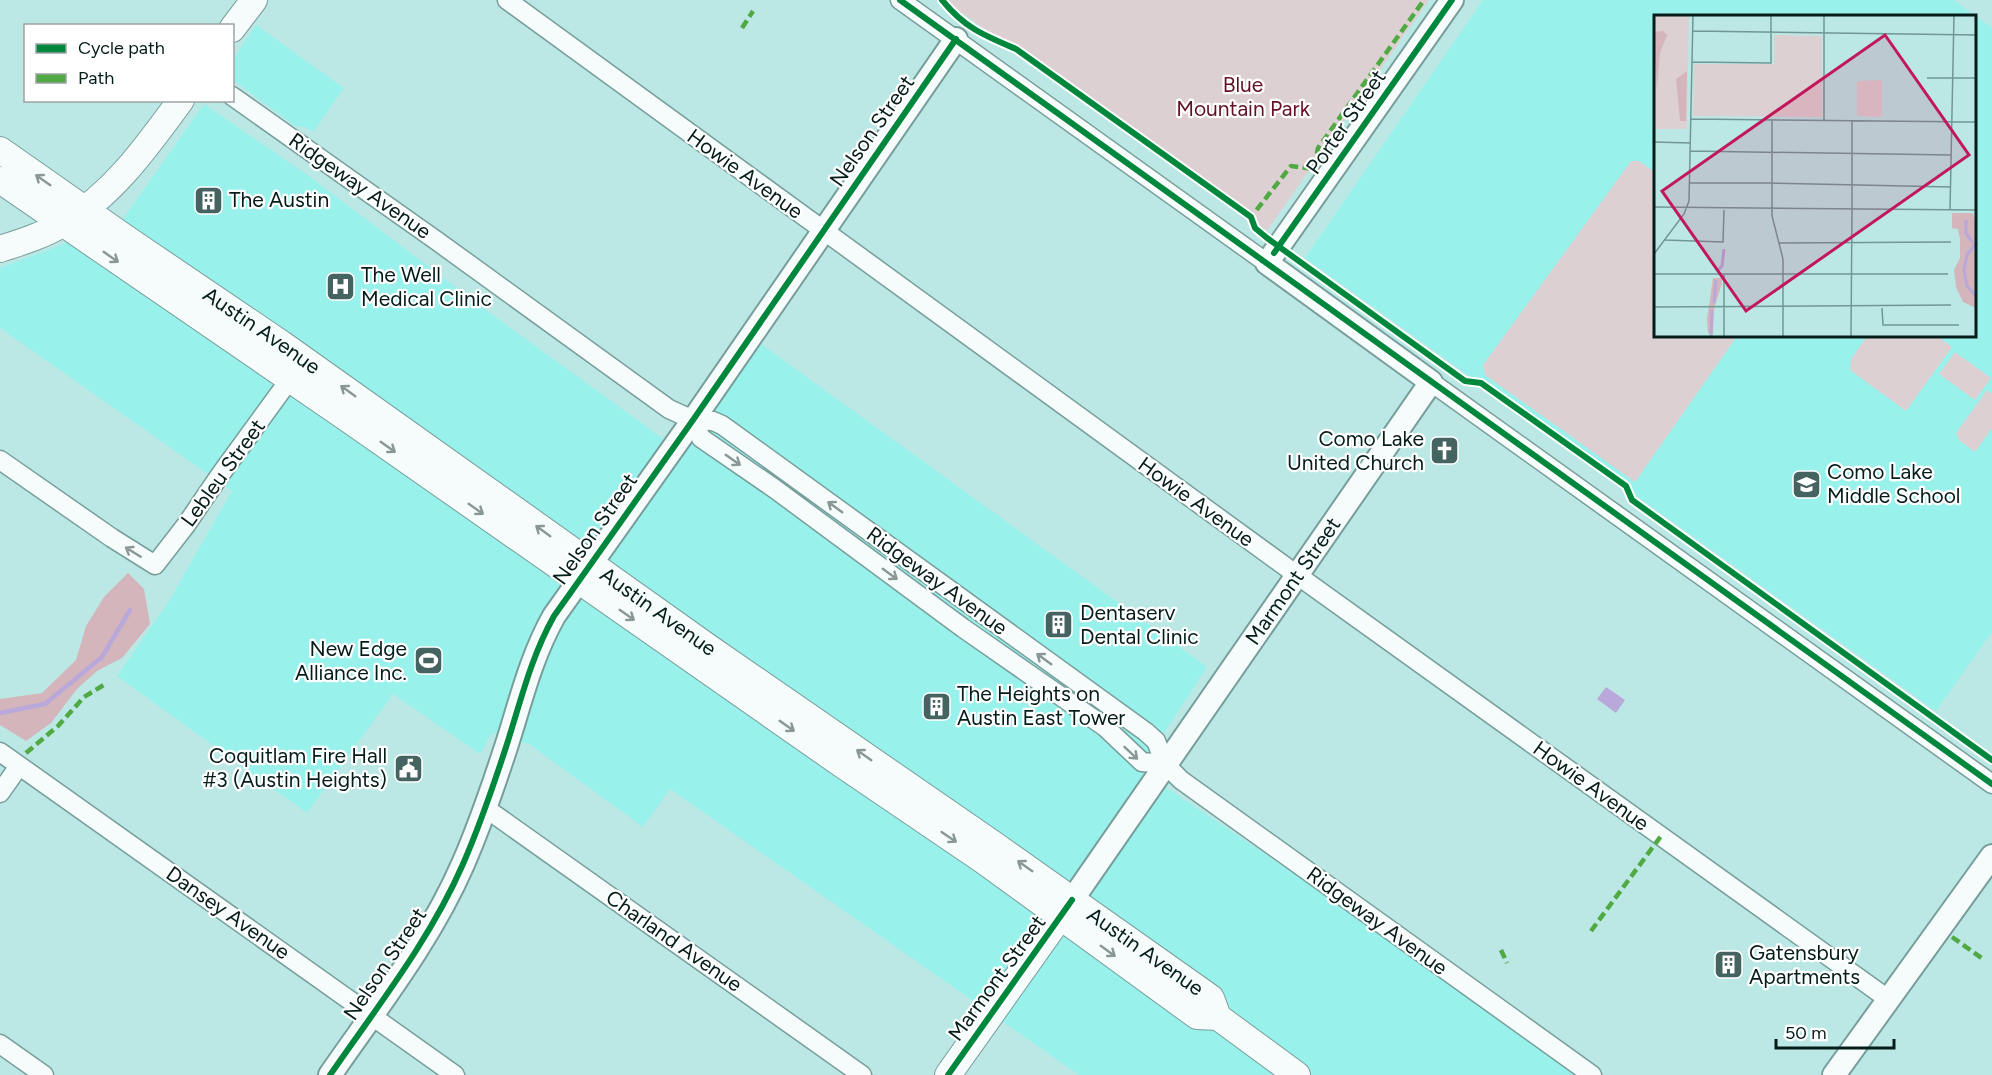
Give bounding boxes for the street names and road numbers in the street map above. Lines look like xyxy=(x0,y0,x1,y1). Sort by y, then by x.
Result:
street label: Porter Street xyxy=(1300,65,1391,179)
street label: Nelson Street xyxy=(824,70,919,191)
street label: Howie Avenue xyxy=(683,123,808,224)
street label: Ridgeway Avenue xyxy=(284,127,436,244)
street label: Austin Avenue xyxy=(199,281,325,379)
street label: Lebleu Street xyxy=(175,414,270,531)
street label: Howie Avenue xyxy=(1134,451,1259,552)
street label: Nelson Street xyxy=(547,468,642,589)
street label: Marmont Street xyxy=(1240,512,1345,649)
street label: Ridgeway Avenue xyxy=(862,521,1013,640)
street label: Austin Avenue xyxy=(596,561,721,661)
street label: Howie Avenue xyxy=(1529,735,1654,836)
street label: Dansey Avenue xyxy=(162,861,295,964)
street label: Ridgeway Avenue xyxy=(1302,861,1453,980)
street label: Charland Avenue xyxy=(601,884,747,997)
street label: Austin Avenue xyxy=(1083,902,1209,1001)
street label: Nelson Street xyxy=(338,903,431,1025)
street label: Marmont Street xyxy=(943,910,1051,1045)

